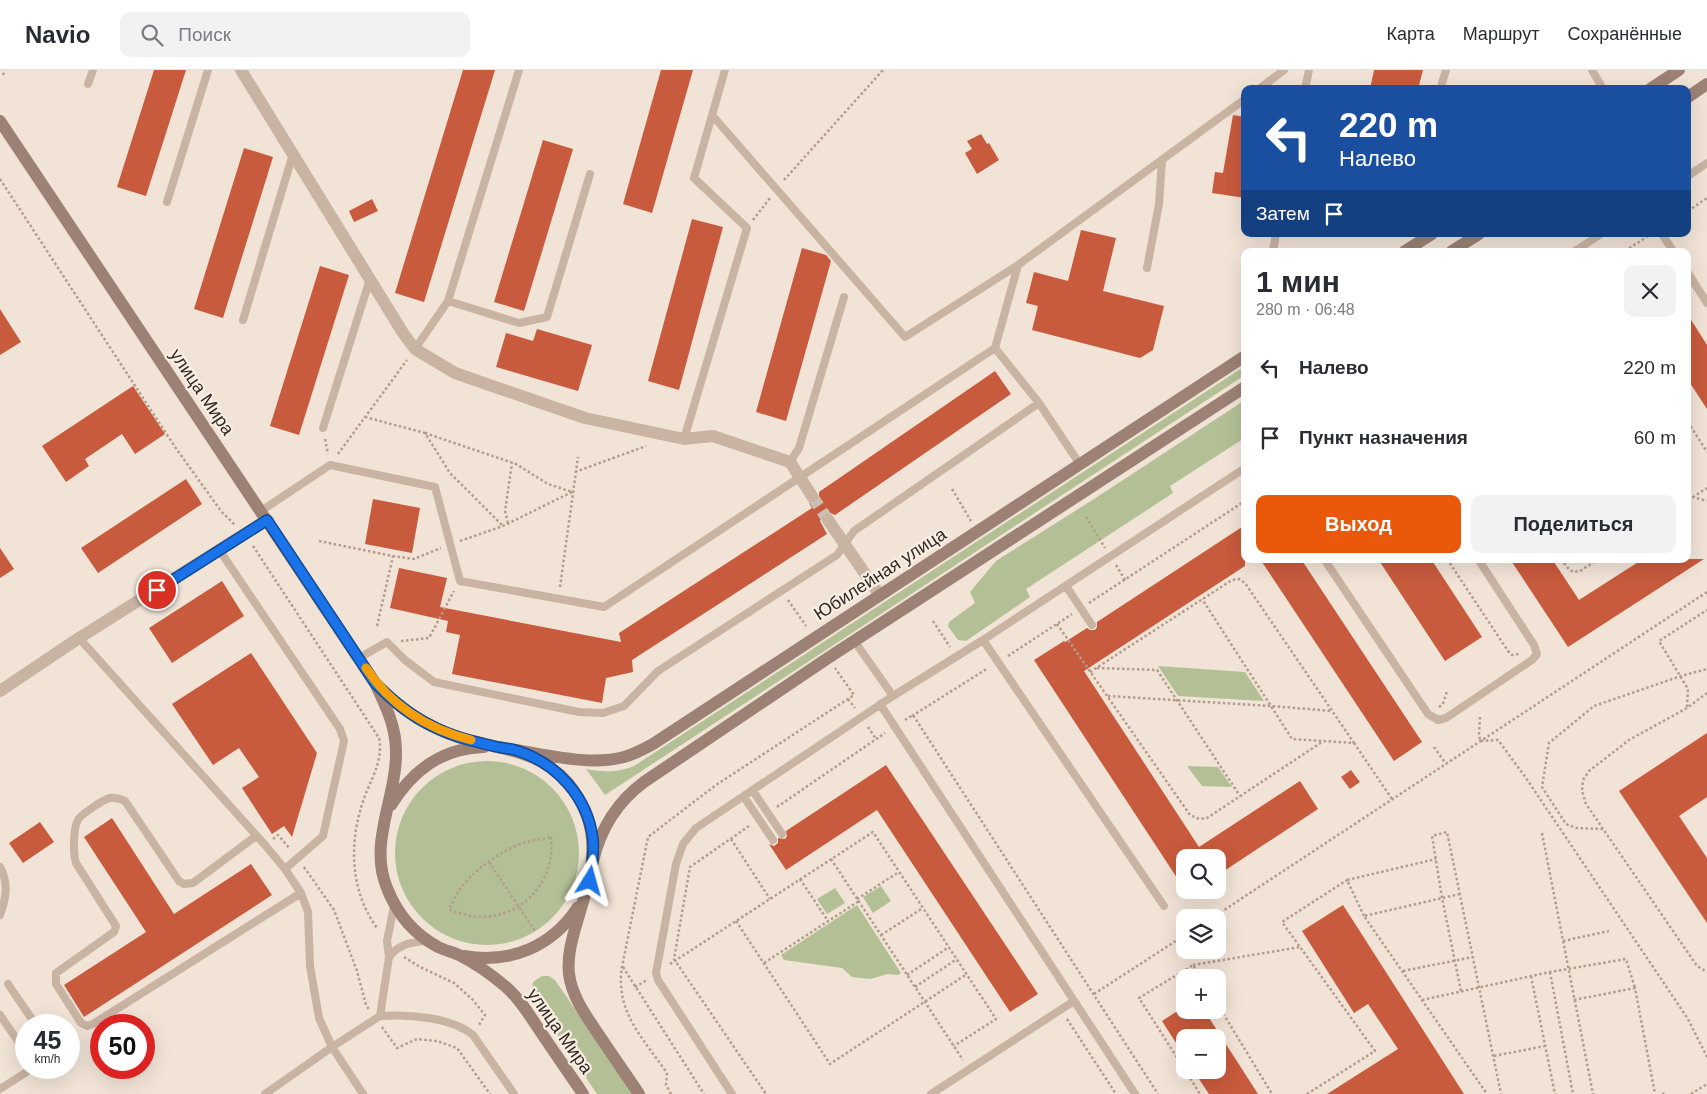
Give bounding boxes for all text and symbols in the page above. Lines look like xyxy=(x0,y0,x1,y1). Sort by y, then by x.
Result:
search box xyxy=(120,12,470,57)
text: Navio xyxy=(25,21,90,48)
icon: search xyxy=(138,21,166,49)
text: Поиск xyxy=(178,24,231,45)
text: Карта xyxy=(1387,24,1435,44)
text: Маршрут xyxy=(1463,24,1539,44)
text: Сохранённые xyxy=(1567,24,1682,44)
icon: left xyxy=(1256,105,1321,170)
text: 220 m xyxy=(1339,105,1438,144)
text: Налево xyxy=(1339,146,1416,171)
icon: arrive xyxy=(1320,200,1348,228)
text: Затем xyxy=(1256,203,1310,224)
text: 1 мин xyxy=(1256,265,1340,298)
button: close xyxy=(1624,265,1676,317)
text: 280 m · 06:48 xyxy=(1256,301,1355,318)
street label: улица Мира xyxy=(166,345,239,440)
icon: left xyxy=(1256,354,1284,382)
text: Налево xyxy=(1299,357,1369,378)
text: 220 m xyxy=(1623,357,1676,378)
icon: arrive xyxy=(1256,424,1284,452)
text: Пункт назначения xyxy=(1299,427,1468,448)
text: 60 m xyxy=(1634,427,1676,448)
button: Выход xyxy=(1256,495,1461,553)
button: Поделиться xyxy=(1471,495,1676,553)
street label: Юбилейная улица xyxy=(810,523,951,624)
pin xyxy=(136,569,178,611)
icon: arrive xyxy=(143,576,171,604)
map controls xyxy=(1176,849,1226,1079)
button: search xyxy=(1176,849,1226,899)
position arrow xyxy=(563,854,615,906)
button: layers xyxy=(1176,909,1226,959)
button: + xyxy=(1176,969,1226,1019)
street label: улица Мира xyxy=(523,984,597,1078)
speed limit sign: 50 xyxy=(90,1014,155,1079)
text: 45 xyxy=(34,1026,61,1054)
button: − xyxy=(1176,1029,1226,1079)
text: km/h xyxy=(34,1052,61,1066)

